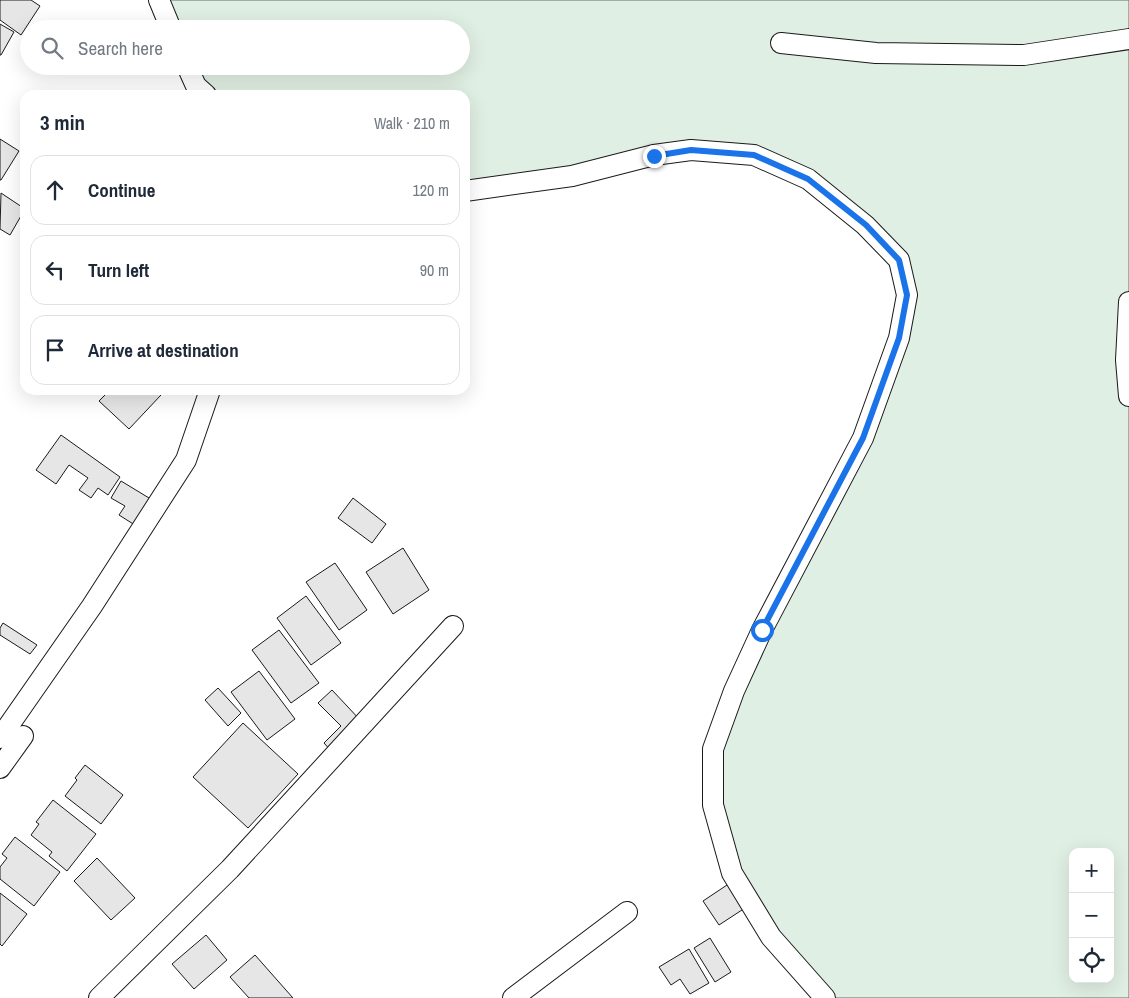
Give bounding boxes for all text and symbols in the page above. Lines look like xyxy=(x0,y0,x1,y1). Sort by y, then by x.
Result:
search box xyxy=(20,20,470,75)
icon: search xyxy=(38,34,66,62)
text: Search here xyxy=(78,35,163,61)
text: 3 min xyxy=(40,108,85,137)
text: Walk · 210 m xyxy=(374,112,450,134)
route end xyxy=(643,145,666,168)
icon: ahead xyxy=(41,176,69,204)
text: Continue xyxy=(88,177,156,203)
text: 120 m xyxy=(413,179,449,201)
icon: left xyxy=(41,256,69,284)
text: Turn left xyxy=(88,257,149,283)
text: 90 m xyxy=(420,259,449,281)
icon: arrive xyxy=(41,336,69,364)
text: Arrive at destination xyxy=(88,337,239,363)
route start xyxy=(751,619,774,642)
map controls xyxy=(1069,848,1114,983)
button: + xyxy=(1069,848,1114,893)
button: − xyxy=(1069,893,1114,938)
button: locate xyxy=(1069,938,1114,983)

